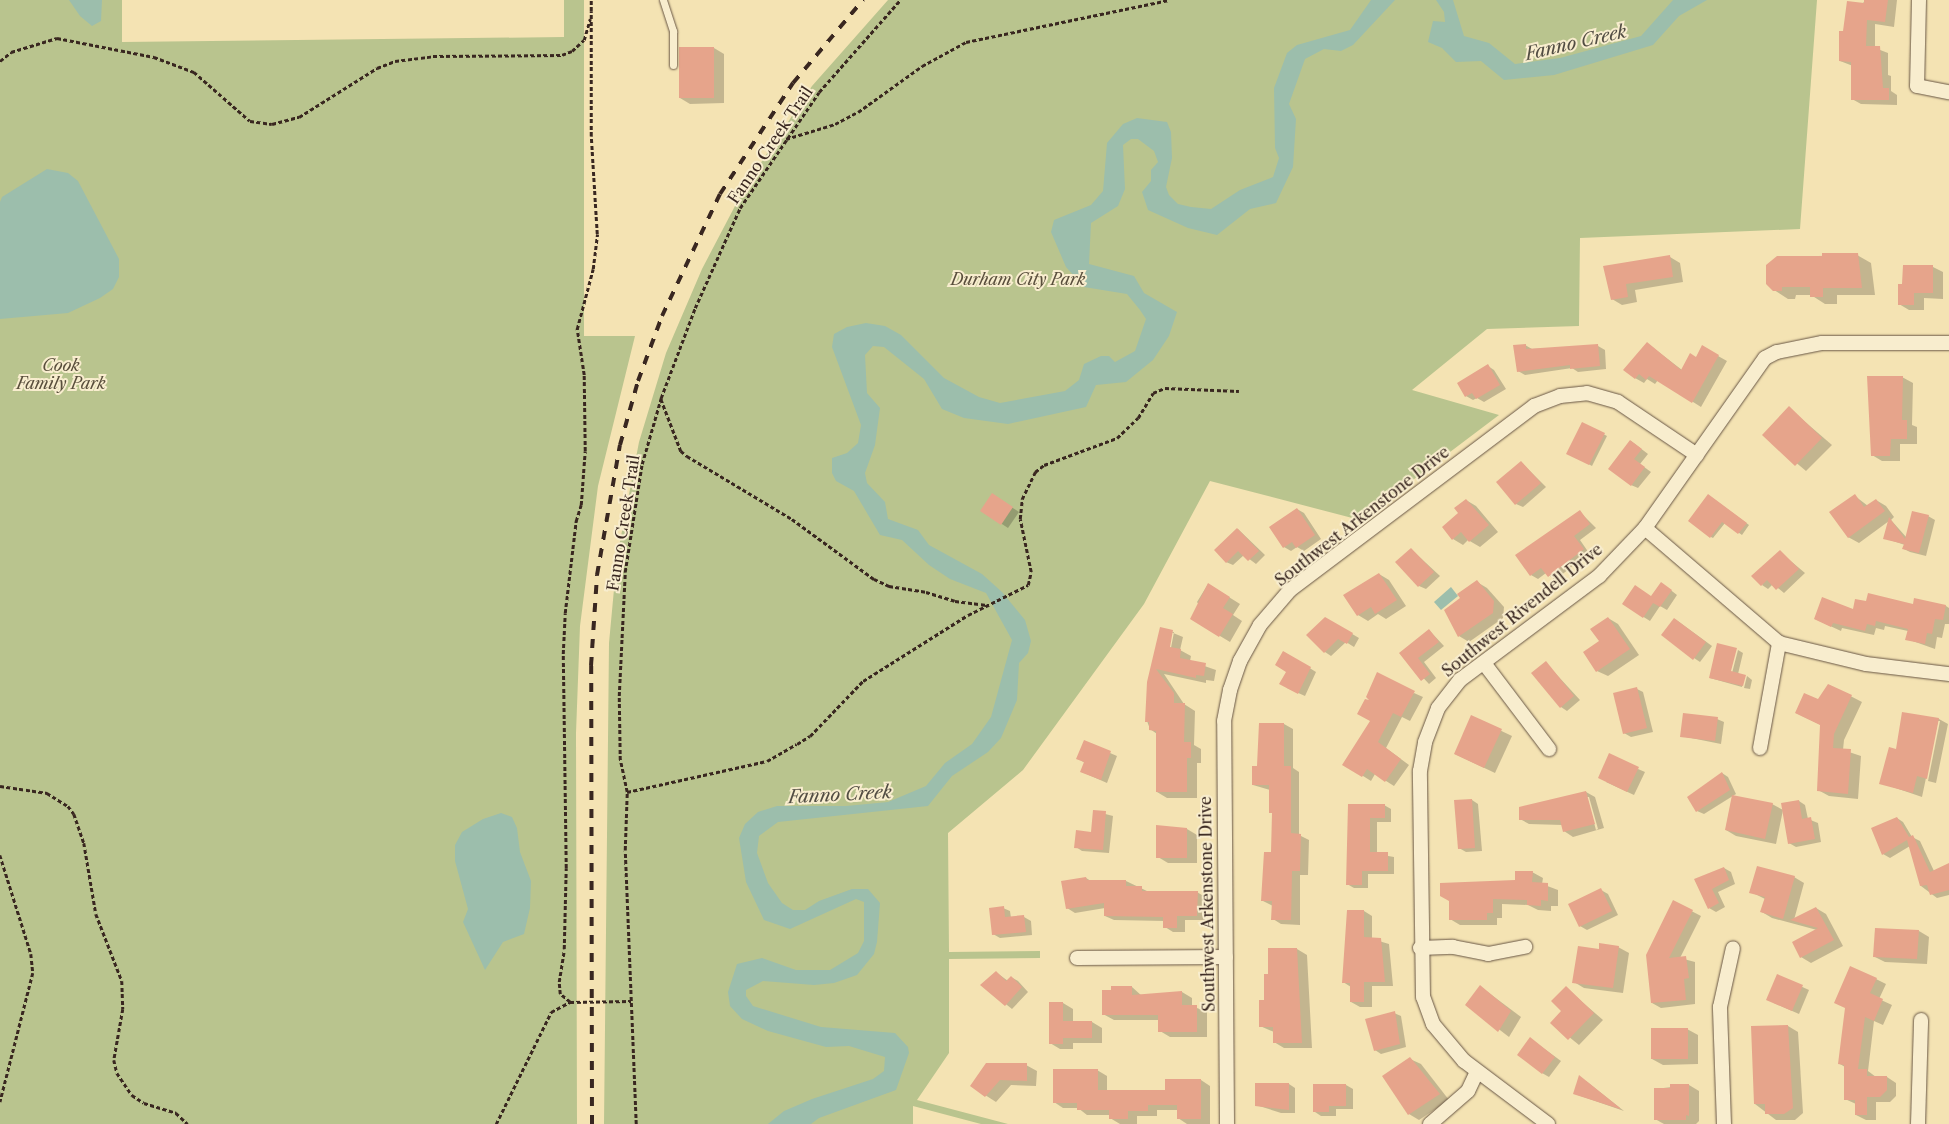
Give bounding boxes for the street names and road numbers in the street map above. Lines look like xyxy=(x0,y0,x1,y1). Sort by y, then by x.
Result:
street label: Fanno Creek Trail xyxy=(723,82,817,208)
street label: Southwest Arkenstone Drive xyxy=(1271,442,1453,590)
street label: Fanno Creek Trail xyxy=(603,453,643,593)
street label: Southwest Rivendell Drive xyxy=(1438,539,1606,681)
street label: Southwest Arkenstone Drive xyxy=(1196,796,1218,1012)

